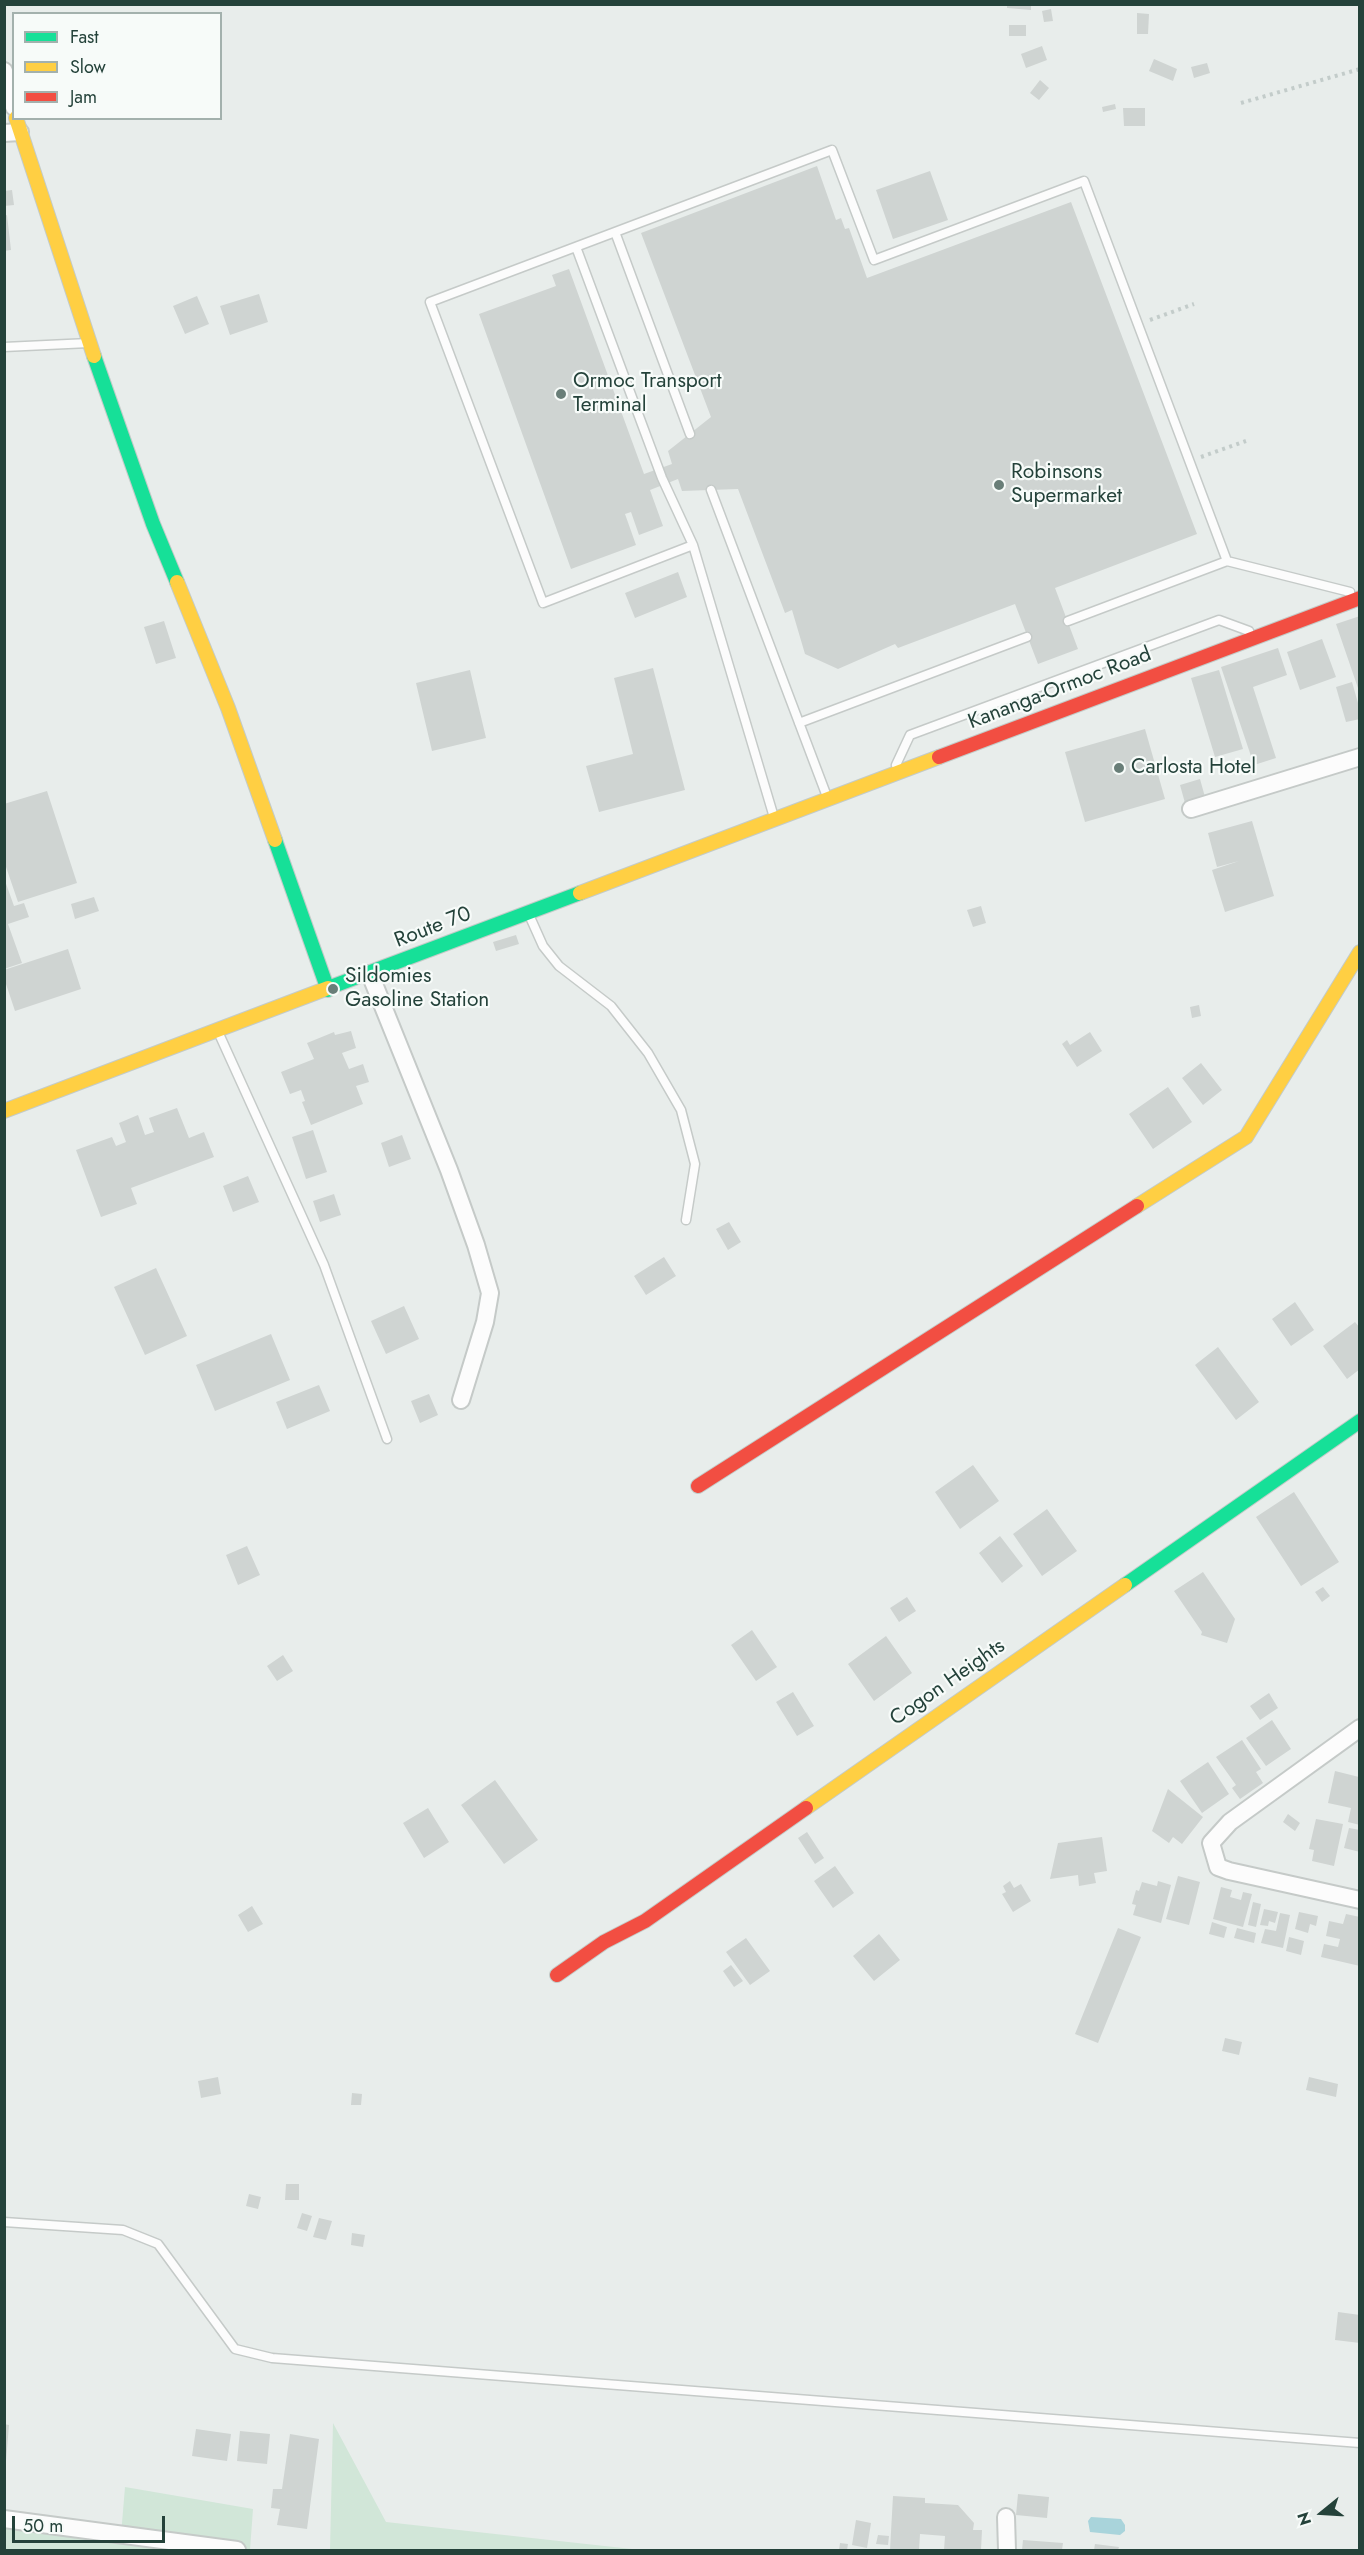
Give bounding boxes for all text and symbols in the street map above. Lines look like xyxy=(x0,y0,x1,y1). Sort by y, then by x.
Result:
legend xyxy=(12,12,222,120)
text: Fast xyxy=(70,24,99,50)
text: Slow xyxy=(70,54,106,80)
text: Jam xyxy=(70,84,97,110)
place label: Ormoc Transport Terminal xyxy=(573,369,722,419)
marker: Ormoc Transport Terminal xyxy=(554,387,568,401)
place label: Robinsons Supermarket xyxy=(1011,460,1122,510)
marker: Robinsons Supermarket xyxy=(992,478,1006,492)
street label: Kananga-Ormoc Road xyxy=(965,642,1155,736)
place label: Carlosta Hotel xyxy=(1131,755,1256,781)
marker: Carlosta Hotel xyxy=(1112,761,1126,775)
street label: Route 70 xyxy=(391,902,475,954)
place label: Sildomies Gasoline Station xyxy=(345,964,489,1014)
marker: Sildomies Gasoline Station xyxy=(326,982,340,996)
street label: Cogon Heights xyxy=(886,1634,1010,1732)
north arrow xyxy=(1292,2483,1352,2543)
scale bar xyxy=(15,2504,168,2542)
text: N xyxy=(1292,2509,1317,2528)
text: 50 m xyxy=(23,2513,63,2539)

